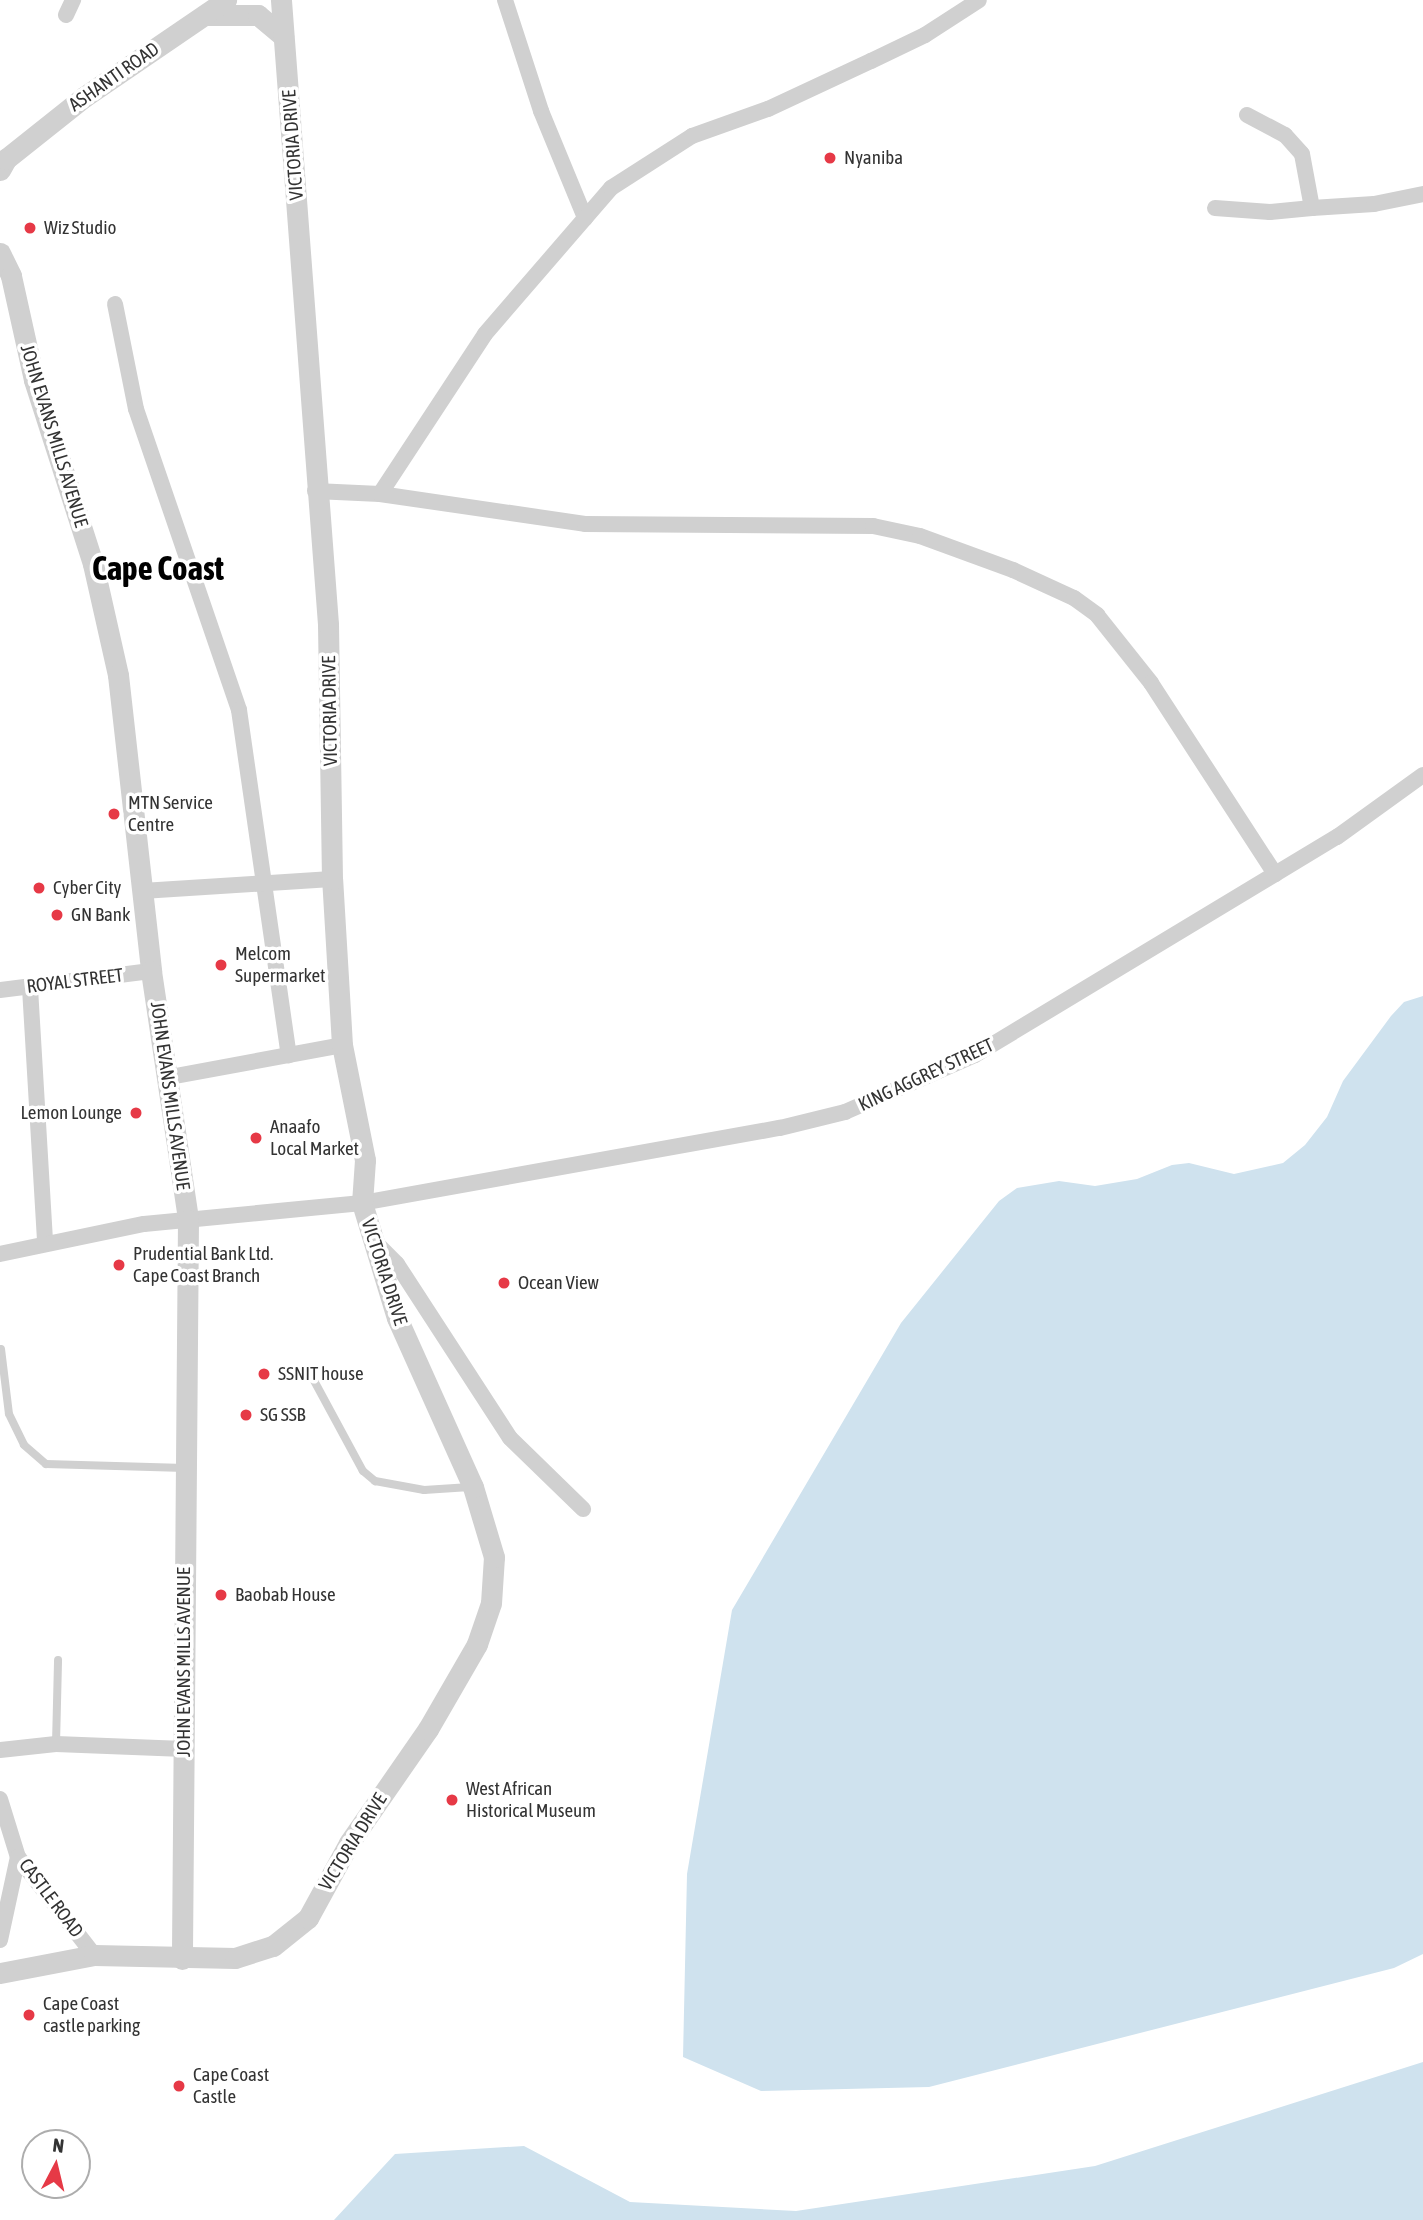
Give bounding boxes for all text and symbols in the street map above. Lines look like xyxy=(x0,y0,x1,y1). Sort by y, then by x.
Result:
street label: ASHANTI ROAD xyxy=(64,38,164,116)
street label: VICTORIA DRIVE xyxy=(278,89,308,201)
place label: Nyaniba xyxy=(844,147,903,169)
marker: Nyaniba xyxy=(822,150,838,166)
place label: Wiz Studio xyxy=(44,217,117,239)
marker: Wiz Studio xyxy=(22,220,38,236)
street label: JOHN EVANS MILLS AVENUE xyxy=(15,342,93,530)
district label: Cape Coast xyxy=(92,549,224,589)
street label: VICTORIA DRIVE xyxy=(318,656,342,766)
place label: MTN Service Centre xyxy=(128,792,213,836)
marker: MTN Service Centre xyxy=(106,806,122,822)
place label: Cyber City xyxy=(53,877,121,899)
marker: Cyber City xyxy=(31,880,47,896)
place label: GN Bank xyxy=(71,904,130,926)
marker: GN Bank xyxy=(49,907,65,923)
place label: Melcom Supermarket xyxy=(235,943,326,987)
marker: Melcom Supermarket xyxy=(213,957,229,973)
street label: ROYAL STREET xyxy=(25,964,125,998)
street label: JOHN EVANS MILLS AVENUE xyxy=(145,1000,195,1192)
street label: KING AGGREY STREET xyxy=(855,1034,997,1116)
place label: Lemon Lounge xyxy=(21,1102,122,1124)
marker: Lemon Lounge xyxy=(128,1105,144,1121)
place label: Anaafo Local Market xyxy=(270,1116,359,1160)
marker: Anaafo Local Market xyxy=(248,1130,264,1146)
street label: VICTORIA DRIVE xyxy=(356,1216,412,1328)
place label: Prudential Bank Ltd. Cape Coast Branch xyxy=(133,1243,273,1287)
marker: Prudential Bank Ltd. Cape Coast Branch xyxy=(111,1257,127,1273)
place label: Ocean View xyxy=(518,1272,599,1294)
marker: Ocean View xyxy=(496,1275,512,1291)
place label: SSNIT house xyxy=(278,1363,364,1385)
marker: SSNIT house xyxy=(256,1366,272,1382)
place label: SG SSB xyxy=(260,1404,306,1426)
marker: SG SSB xyxy=(238,1407,254,1423)
street label: JOHN EVANS MILLS AVENUE xyxy=(173,1567,195,1757)
place label: Baobab House xyxy=(235,1584,336,1606)
marker: Baobab House xyxy=(213,1587,229,1603)
place label: West African Historical Museum xyxy=(466,1778,596,1822)
street label: VICTORIA DRIVE xyxy=(314,1789,392,1895)
marker: West African Historical Museum xyxy=(444,1792,460,1808)
street label: CASTLE ROAD xyxy=(14,1854,88,1942)
place label: Cape Coast castle parking xyxy=(43,1993,140,2037)
marker: Cape Coast castle parking xyxy=(21,2007,37,2023)
place label: Cape Coast Castle xyxy=(193,2064,269,2108)
marker: Cape Coast Castle xyxy=(171,2078,187,2094)
north arrow xyxy=(21,2129,91,2199)
text: N xyxy=(51,2134,65,2157)

